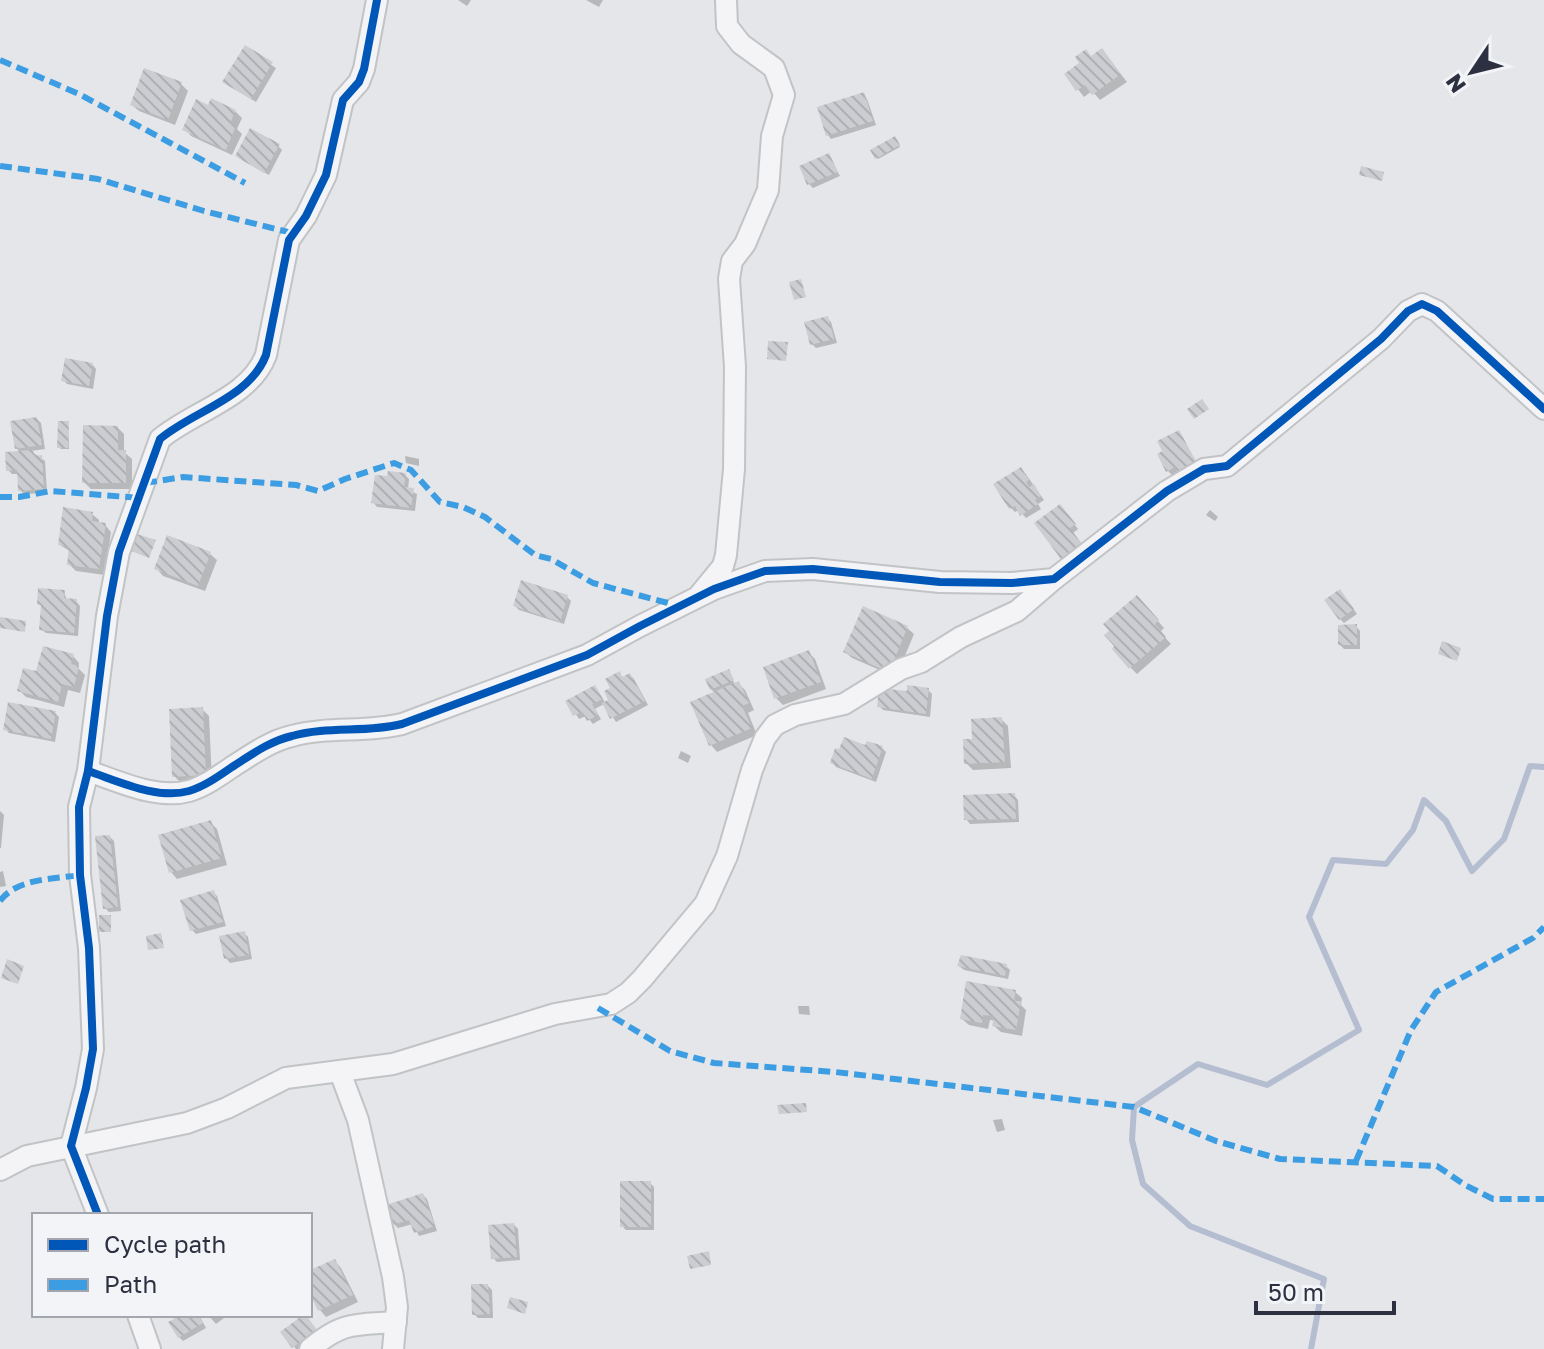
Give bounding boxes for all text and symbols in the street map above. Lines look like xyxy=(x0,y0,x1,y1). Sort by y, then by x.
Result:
north arrow xyxy=(1432,32,1512,112)
text: N xyxy=(1439,69,1471,98)
legend xyxy=(32,1213,312,1317)
text: Cycle path xyxy=(104,1229,226,1258)
scale bar xyxy=(1256,1265,1394,1315)
text: Path xyxy=(104,1269,157,1298)
text: 50 m xyxy=(1268,1277,1324,1306)

